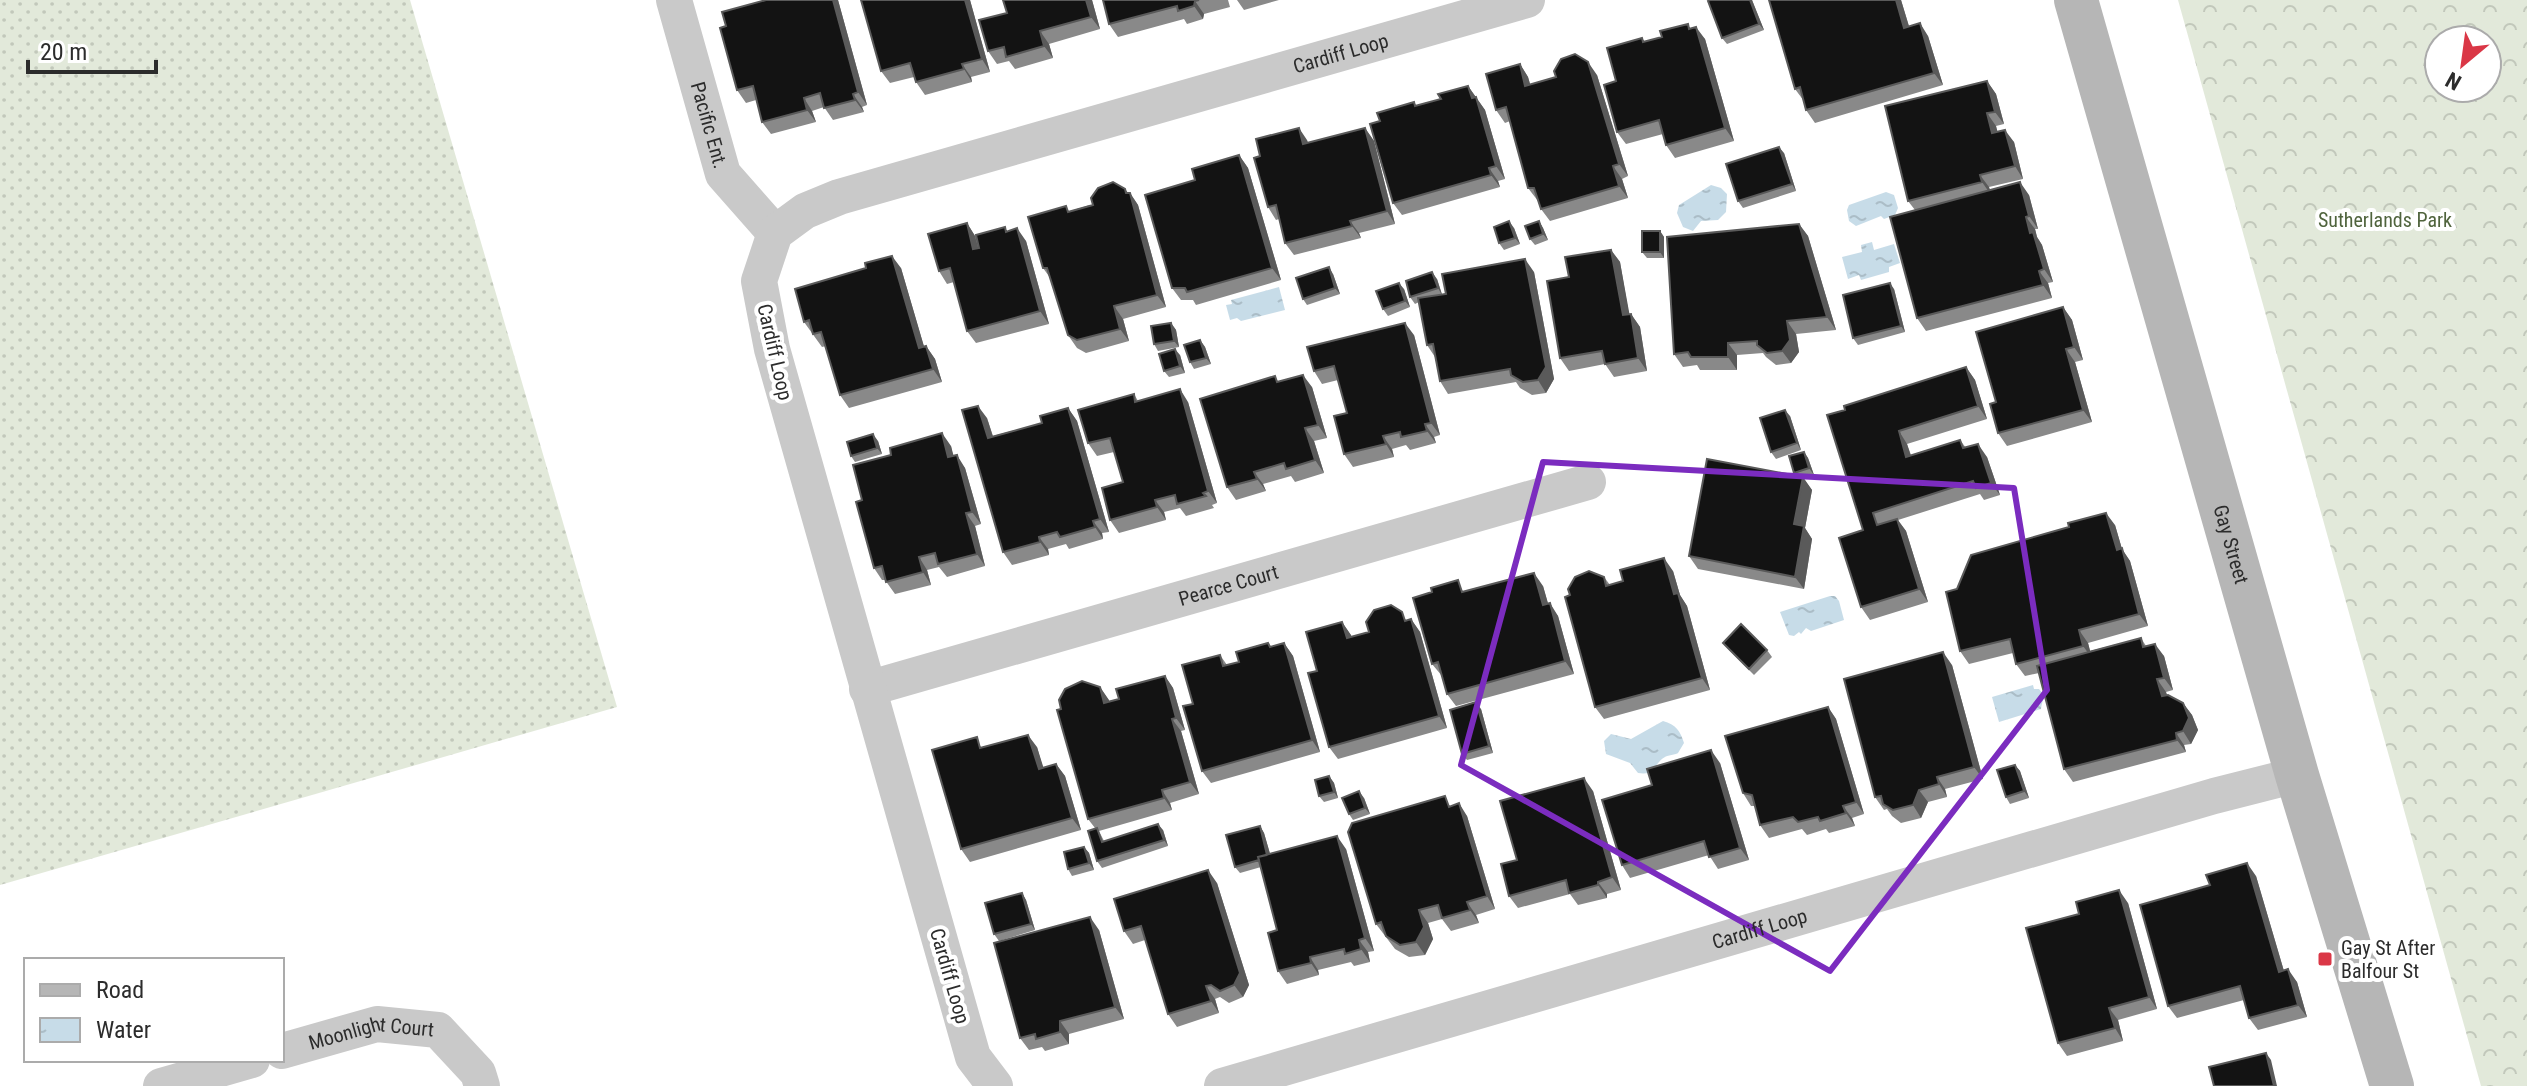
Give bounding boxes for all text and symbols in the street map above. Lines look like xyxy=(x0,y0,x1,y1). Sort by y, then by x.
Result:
scale bar xyxy=(28,24,156,74)
north arrow xyxy=(2423,24,2503,104)
street label: Cardiff Loop xyxy=(1290,28,1391,78)
text: 20 m xyxy=(40,38,87,66)
text: N xyxy=(2442,67,2466,95)
street label: Pacific Ent. xyxy=(686,79,733,171)
park label: Sutherlands Park xyxy=(2318,208,2452,232)
street label: Cardiff Loop xyxy=(752,302,798,402)
street label: Gay Street xyxy=(2209,502,2254,587)
street label: Pearce Court xyxy=(1176,560,1281,611)
street label: Cardiff Loop xyxy=(1709,904,1810,954)
street label: Cardiff Loop xyxy=(925,926,975,1026)
place label: Gay St After Balfour St xyxy=(2341,936,2435,983)
marker: Gay St After Balfour St xyxy=(2316,950,2334,968)
legend xyxy=(24,958,284,1062)
text: Road xyxy=(96,976,144,1004)
street label: Moonlight Court xyxy=(306,1012,435,1055)
text: Water xyxy=(96,1016,151,1044)

